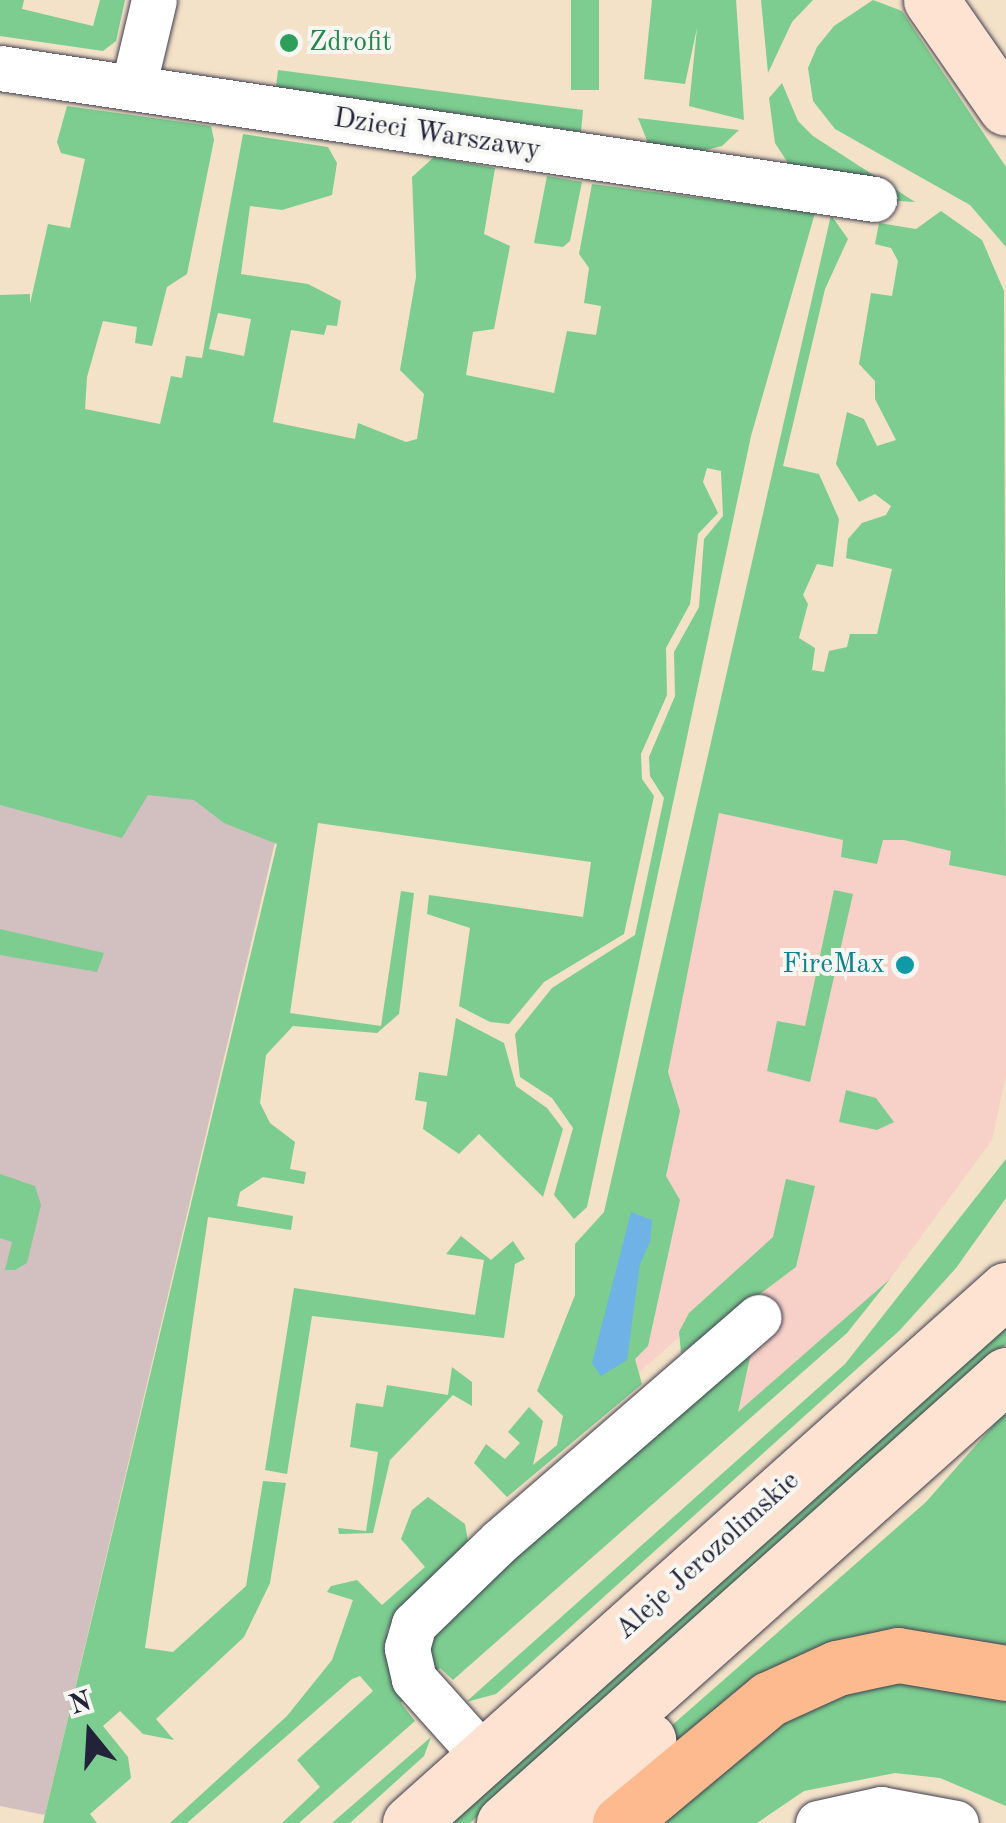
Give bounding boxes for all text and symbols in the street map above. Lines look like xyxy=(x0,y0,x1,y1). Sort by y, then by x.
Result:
place label: Zdrofit xyxy=(309,26,392,60)
marker: Zdrofit xyxy=(278,32,300,54)
street label: Dzieci Warszawy xyxy=(331,102,543,168)
place label: FireMax xyxy=(782,948,885,982)
marker: FireMax xyxy=(894,954,916,976)
street label: Aleje Jerozolimskie xyxy=(609,1465,807,1647)
north arrow xyxy=(40,1683,140,1783)
text: N xyxy=(66,1688,95,1721)

